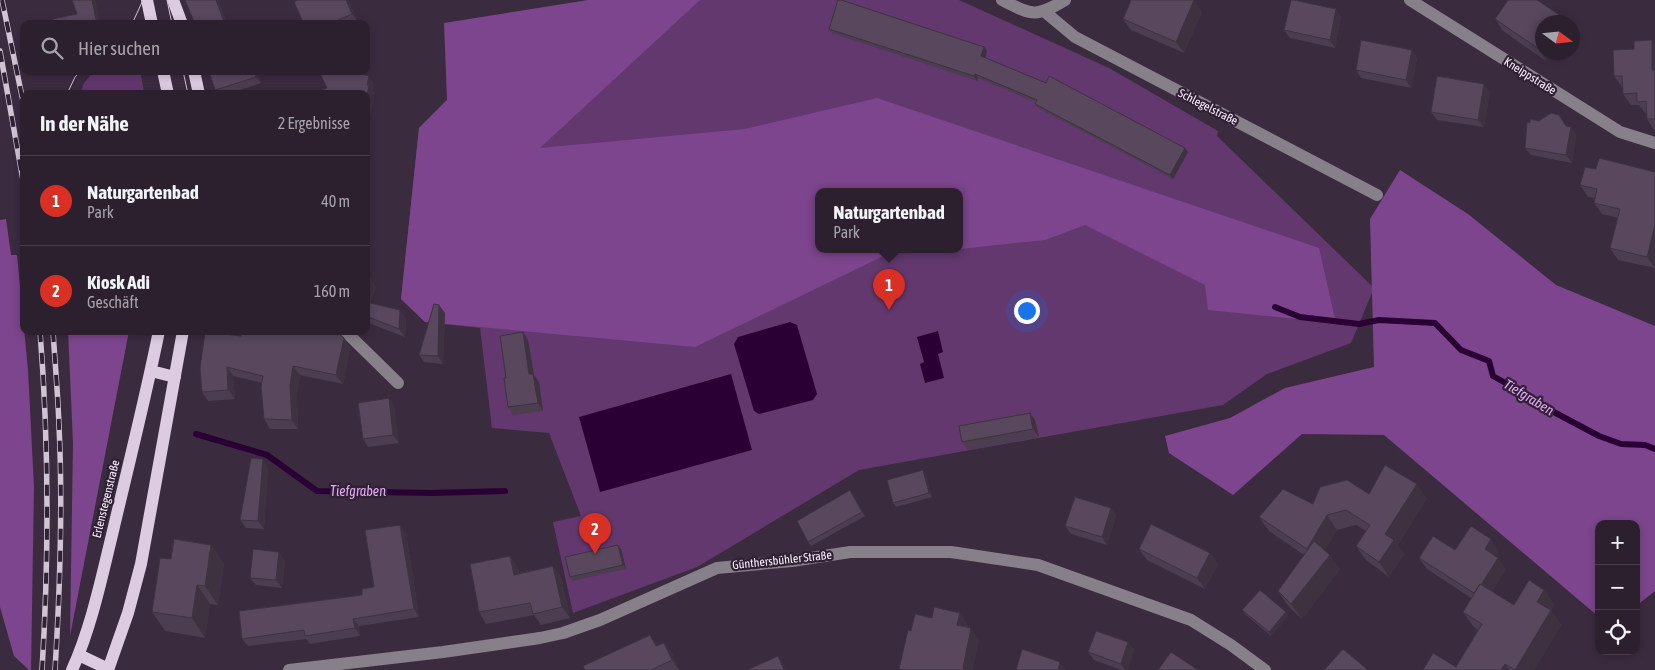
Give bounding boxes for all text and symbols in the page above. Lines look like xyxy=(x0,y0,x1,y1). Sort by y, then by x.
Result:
north arrow xyxy=(1535,15,1580,60)
search box xyxy=(20,20,370,75)
icon: search xyxy=(38,34,66,62)
text: Hier suchen xyxy=(78,37,160,59)
street label: Kneippstraße xyxy=(1501,54,1559,98)
street label: Schlegelstraße xyxy=(1176,86,1240,128)
text: In der Nähe xyxy=(40,111,129,135)
text: 2 Ergebnisse xyxy=(278,114,350,132)
text: Naturgartenbad xyxy=(87,181,199,203)
popup xyxy=(815,188,963,253)
text: 1 xyxy=(52,192,60,210)
text: 40 m xyxy=(321,192,350,210)
text: Naturgartenbad xyxy=(833,201,945,223)
text: Park xyxy=(87,203,114,221)
text: Park xyxy=(833,223,860,241)
pin: 1 xyxy=(873,269,905,310)
text: Kiosk Adi xyxy=(87,271,150,293)
text: 2 xyxy=(52,282,60,300)
text: 160 m xyxy=(314,282,350,300)
text: Geschäft xyxy=(87,293,139,311)
your location xyxy=(1014,298,1040,324)
water label: Tiefgraben xyxy=(1501,376,1557,418)
street label: Erlenstegenstraße xyxy=(90,459,122,539)
water label: Tiefgraben xyxy=(330,483,386,499)
pin: 2 xyxy=(579,513,611,554)
map controls xyxy=(1595,520,1640,655)
button: + xyxy=(1595,520,1640,565)
street label: Günthersbühler Straße xyxy=(732,548,832,572)
button: − xyxy=(1595,565,1640,610)
button: locate xyxy=(1595,610,1640,655)

